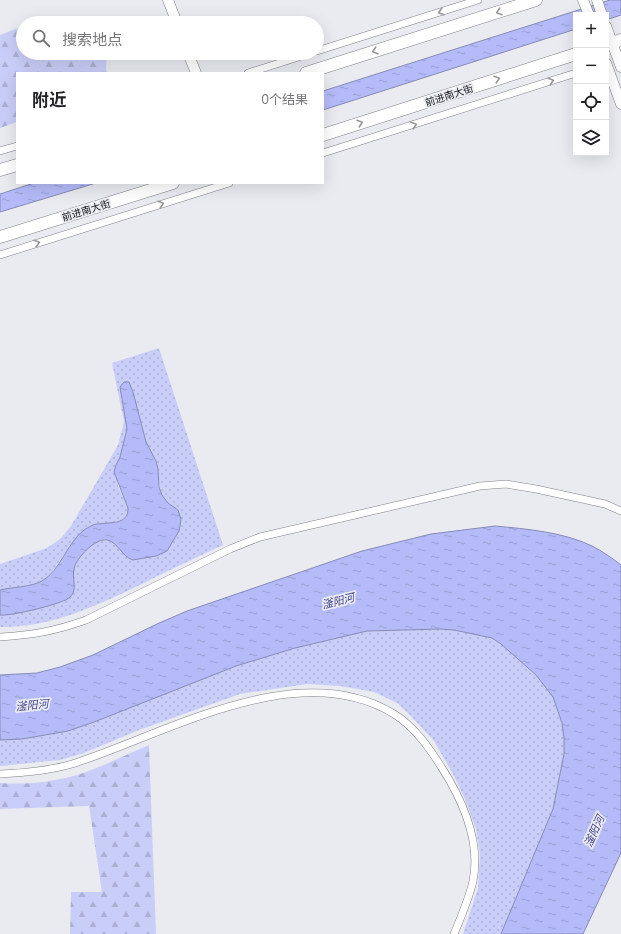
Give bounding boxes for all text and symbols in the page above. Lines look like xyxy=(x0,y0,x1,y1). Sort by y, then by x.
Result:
one-way arrow xyxy=(438,7,445,16)
one-way arrow xyxy=(496,7,503,16)
map controls xyxy=(573,12,609,156)
button: + xyxy=(573,12,609,48)
search box xyxy=(16,16,324,60)
icon: search xyxy=(30,27,52,49)
text: 搜索地点 xyxy=(62,30,122,49)
one-way arrow xyxy=(372,46,379,55)
button: − xyxy=(573,48,609,84)
one-way arrow xyxy=(494,76,501,84)
one-way arrow xyxy=(547,77,554,86)
street label: 前进南大街 xyxy=(423,82,475,109)
button: locate xyxy=(573,84,609,120)
text: 附近 xyxy=(32,89,66,110)
text: 0个结果 xyxy=(261,91,308,107)
one-way arrow xyxy=(356,119,363,128)
button: layers xyxy=(573,120,609,156)
one-way arrow xyxy=(410,121,417,129)
street label: 前进南大街 xyxy=(60,197,112,224)
one-way arrow xyxy=(157,200,164,209)
one-way arrow xyxy=(34,240,41,248)
water label: 滏阳河 xyxy=(320,590,358,612)
water label: 滏阳河 xyxy=(15,696,51,714)
water label: 滏阳河 xyxy=(581,811,608,849)

